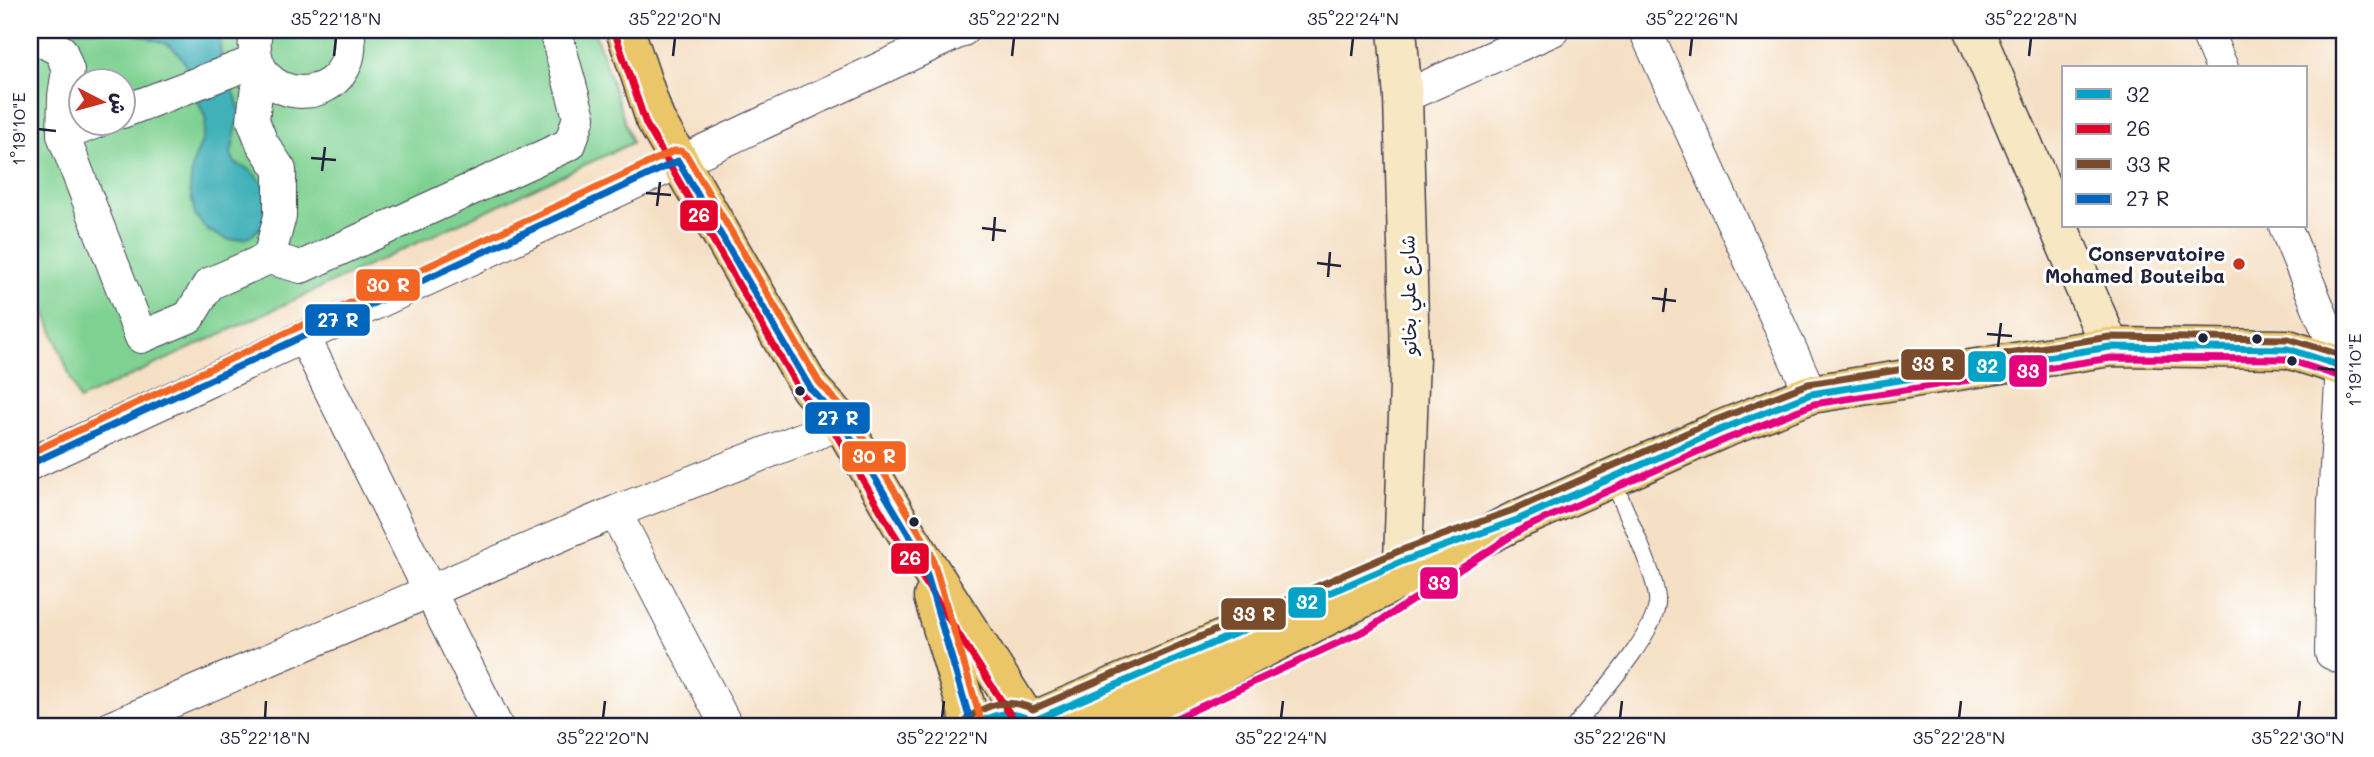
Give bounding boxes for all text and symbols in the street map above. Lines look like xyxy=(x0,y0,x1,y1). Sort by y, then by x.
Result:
text: 35°22'18"N xyxy=(291,6,381,30)
text: 35°22'20"N xyxy=(629,6,721,30)
text: 35°22'22"N xyxy=(968,6,1060,30)
text: 35°22'24"N xyxy=(1307,6,1399,30)
text: 35°22'26"N xyxy=(1646,6,1738,30)
text: 35°22'28"N xyxy=(1985,6,2077,30)
north arrow xyxy=(66,66,136,136)
legend xyxy=(2062,66,2308,228)
text: 32 xyxy=(2126,80,2150,107)
text: 1°19'10"E xyxy=(6,92,30,166)
text: ش xyxy=(106,92,133,116)
text: 26 xyxy=(2126,114,2150,141)
text: 33 R xyxy=(2126,150,2171,177)
text: 27 R xyxy=(2126,184,2170,211)
line badge: 26 xyxy=(679,199,719,232)
text: 26 xyxy=(688,202,710,227)
street label: شارع علي بخاتو xyxy=(1394,235,1427,357)
place label: Conservatoire Mohamed Bouteiba xyxy=(2045,241,2225,288)
marker: Conservatoire Mohamed Bouteiba xyxy=(2231,256,2247,272)
line badge: 30 R xyxy=(355,268,421,302)
text: 30 R xyxy=(366,272,410,297)
line badge: 27 R xyxy=(304,303,371,337)
text: 27 R xyxy=(317,307,359,332)
unlabelled marker xyxy=(2196,331,2210,345)
unlabelled marker xyxy=(2250,332,2264,346)
text: 1°19'10"E xyxy=(2342,333,2366,407)
line badge: 33 R xyxy=(1900,348,1966,381)
line badge: 32 xyxy=(1967,350,2007,383)
text: 33 R xyxy=(1912,351,1954,376)
text: 32 xyxy=(1976,353,1998,378)
line badge: 33 xyxy=(2008,354,2048,388)
unlabelled marker xyxy=(2285,354,2299,368)
text: 33 xyxy=(2017,358,2039,383)
unlabelled marker xyxy=(793,384,807,398)
line badge: 27 R xyxy=(804,401,871,435)
text: 27 R xyxy=(817,405,859,430)
line badge: 30 R xyxy=(841,440,907,473)
text: 30 R xyxy=(852,443,896,468)
unlabelled marker xyxy=(907,515,921,529)
line badge: 26 xyxy=(890,542,930,575)
text: 26 xyxy=(899,545,921,570)
line badge: 33 xyxy=(1419,566,1459,600)
text: 33 xyxy=(1428,570,1450,595)
line badge: 32 xyxy=(1287,586,1327,619)
text: 32 xyxy=(1296,589,1318,614)
line badge: 33 R xyxy=(1220,597,1287,631)
text: 33 R xyxy=(1233,601,1275,626)
text: 35°22'18"N xyxy=(220,725,310,749)
text: 35°22'20"N xyxy=(557,725,649,749)
text: 35°22'22"N xyxy=(896,725,988,749)
text: 35°22'24"N xyxy=(1235,725,1327,749)
text: 35°22'26"N xyxy=(1574,725,1666,749)
text: 35°22'28"N xyxy=(1913,725,2005,749)
text: 35°22'30"N xyxy=(2251,725,2345,749)

